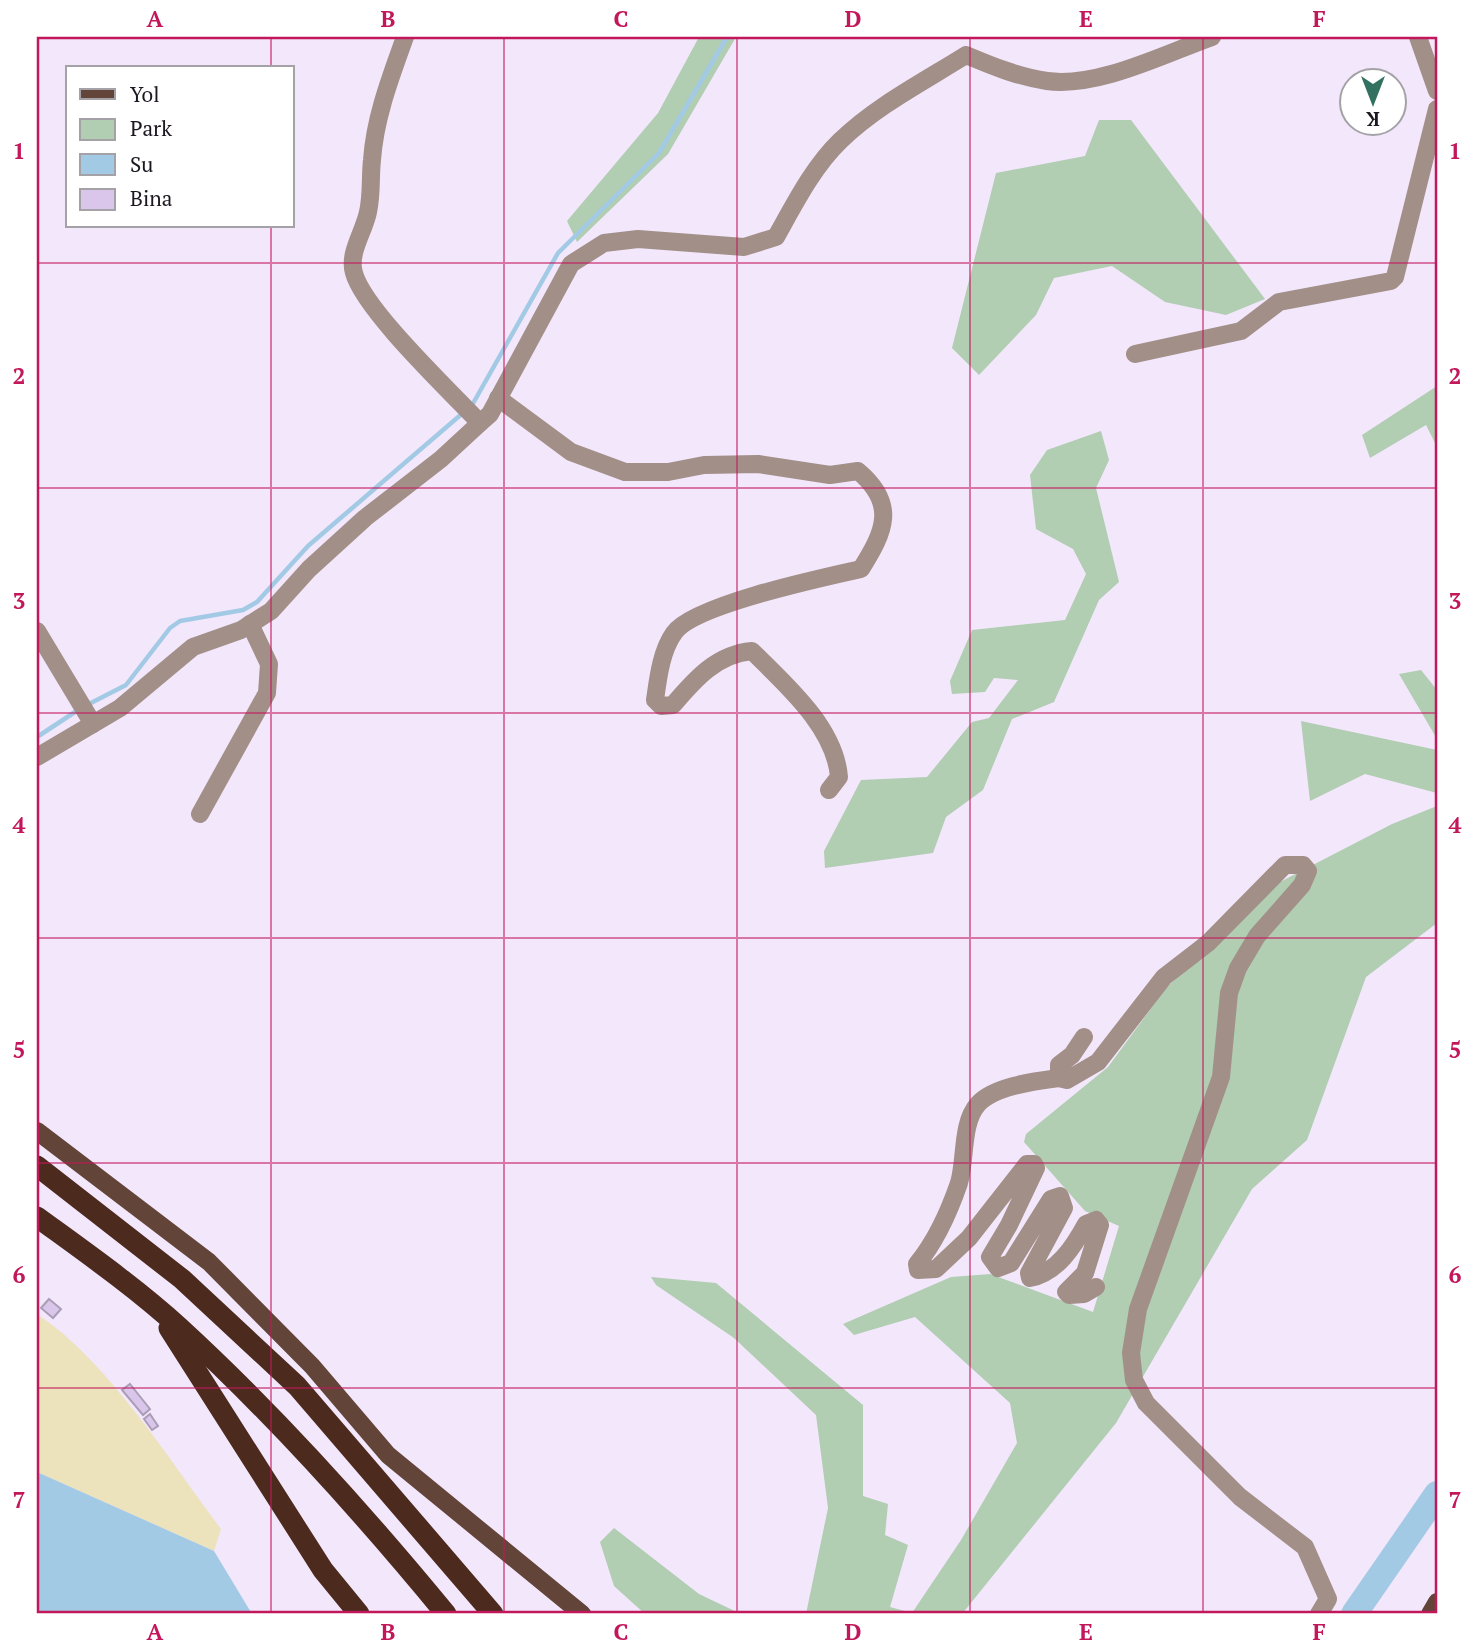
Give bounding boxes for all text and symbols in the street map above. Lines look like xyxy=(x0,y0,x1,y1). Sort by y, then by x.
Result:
text: A xyxy=(147,3,164,34)
text: B xyxy=(381,3,396,34)
text: C xyxy=(614,3,629,34)
text: D xyxy=(845,3,862,34)
text: E xyxy=(1079,3,1093,34)
text: F xyxy=(1312,3,1326,34)
legend xyxy=(66,66,294,228)
north arrow xyxy=(1338,66,1408,136)
text: Yol xyxy=(130,80,160,108)
text: K xyxy=(1366,107,1380,132)
text: Park xyxy=(130,114,172,142)
text: 1 xyxy=(13,135,26,166)
text: 1 xyxy=(1449,135,1462,166)
text: Su xyxy=(130,150,153,178)
text: Bina xyxy=(130,184,173,212)
text: 2 xyxy=(13,360,26,391)
text: 2 xyxy=(1449,360,1462,391)
text: 3 xyxy=(13,585,26,616)
text: 3 xyxy=(1449,585,1462,616)
text: 4 xyxy=(13,809,26,840)
text: 4 xyxy=(1449,809,1462,840)
text: 5 xyxy=(13,1034,26,1065)
text: 5 xyxy=(1449,1034,1462,1065)
text: 6 xyxy=(13,1259,26,1290)
text: 6 xyxy=(1449,1259,1462,1290)
text: 7 xyxy=(13,1484,26,1515)
text: 7 xyxy=(1449,1484,1462,1515)
text: A xyxy=(147,1616,164,1647)
text: B xyxy=(381,1616,396,1647)
text: C xyxy=(614,1616,629,1647)
text: D xyxy=(845,1616,862,1647)
text: E xyxy=(1079,1616,1093,1647)
text: F xyxy=(1312,1616,1326,1647)

